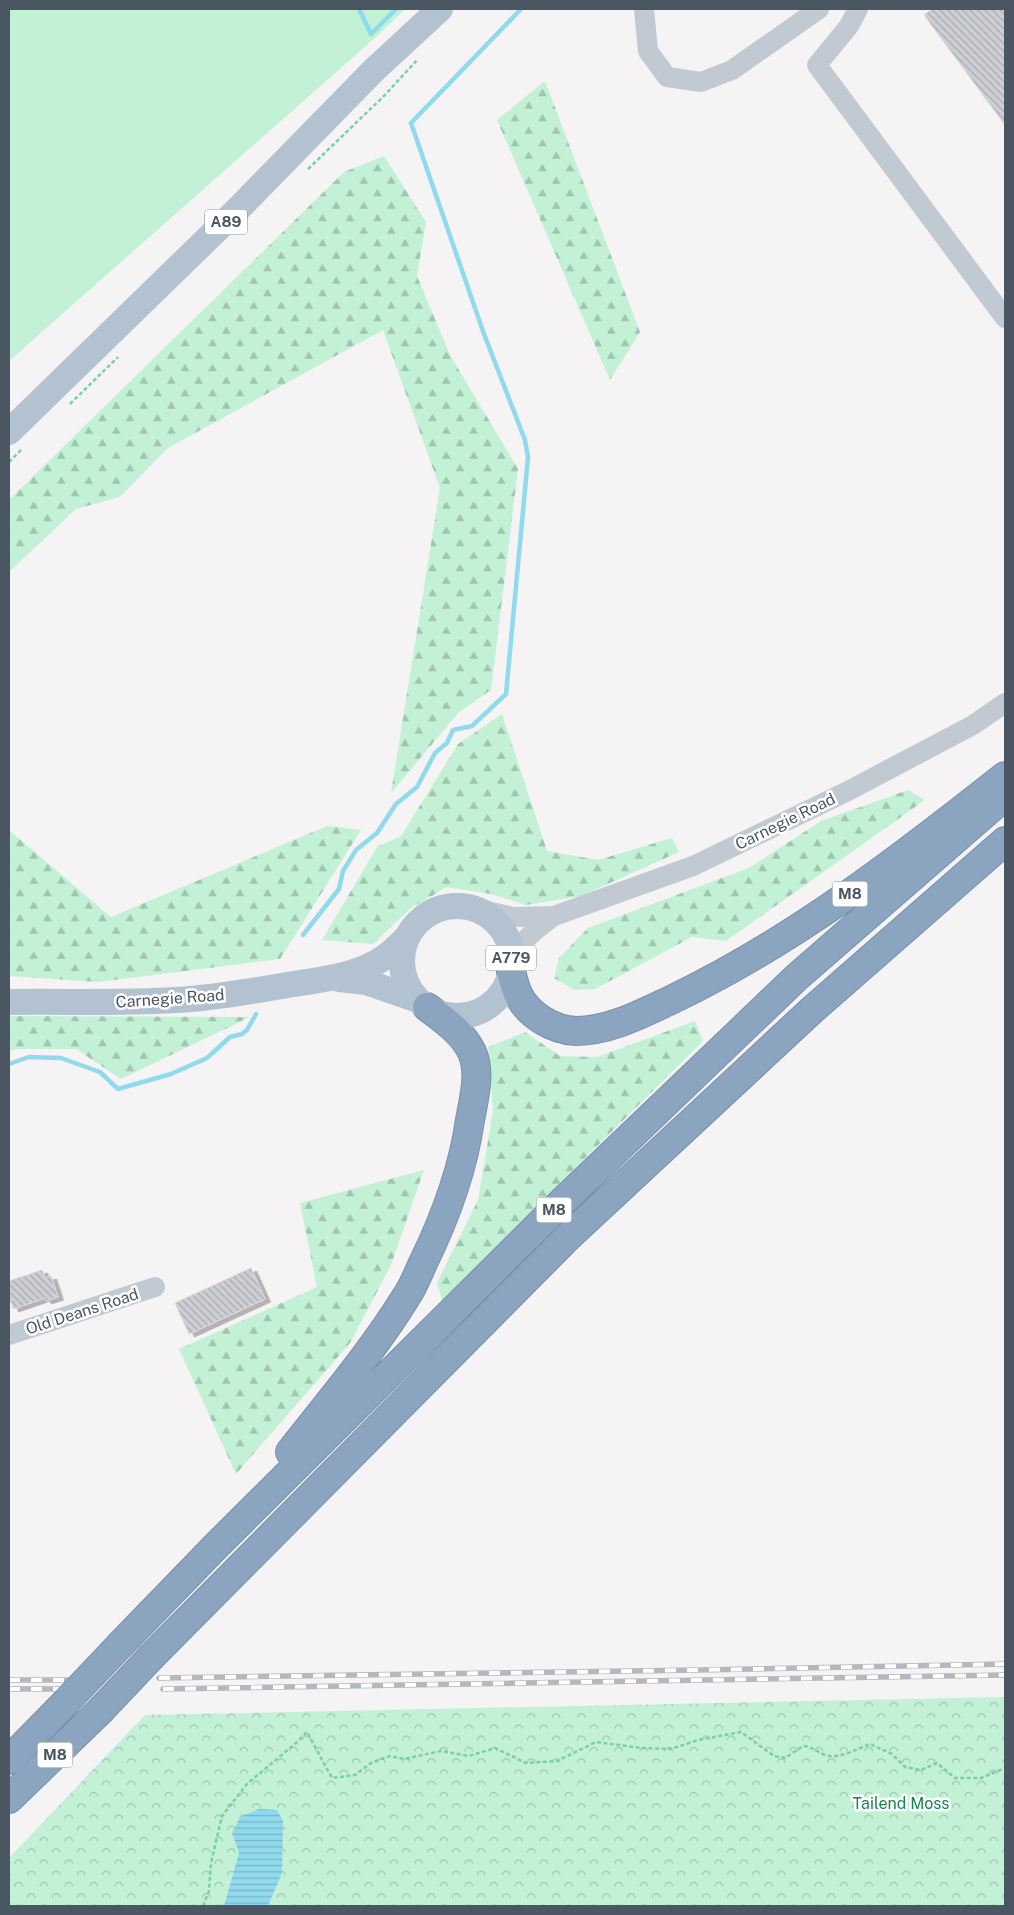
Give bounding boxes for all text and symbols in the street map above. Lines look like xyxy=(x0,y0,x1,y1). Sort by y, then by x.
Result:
road number: A89 xyxy=(205,210,247,234)
street label: Carnegie Road xyxy=(732,789,838,854)
road number: M8 xyxy=(832,882,868,906)
road number: A779 xyxy=(486,946,536,970)
street label: Carnegie Road xyxy=(115,985,225,1012)
road number: M8 xyxy=(536,1198,572,1222)
street label: Old Deans Road xyxy=(23,1284,141,1339)
road number: M8 xyxy=(38,1742,72,1768)
park label: Tailend Moss xyxy=(853,1794,949,1813)

